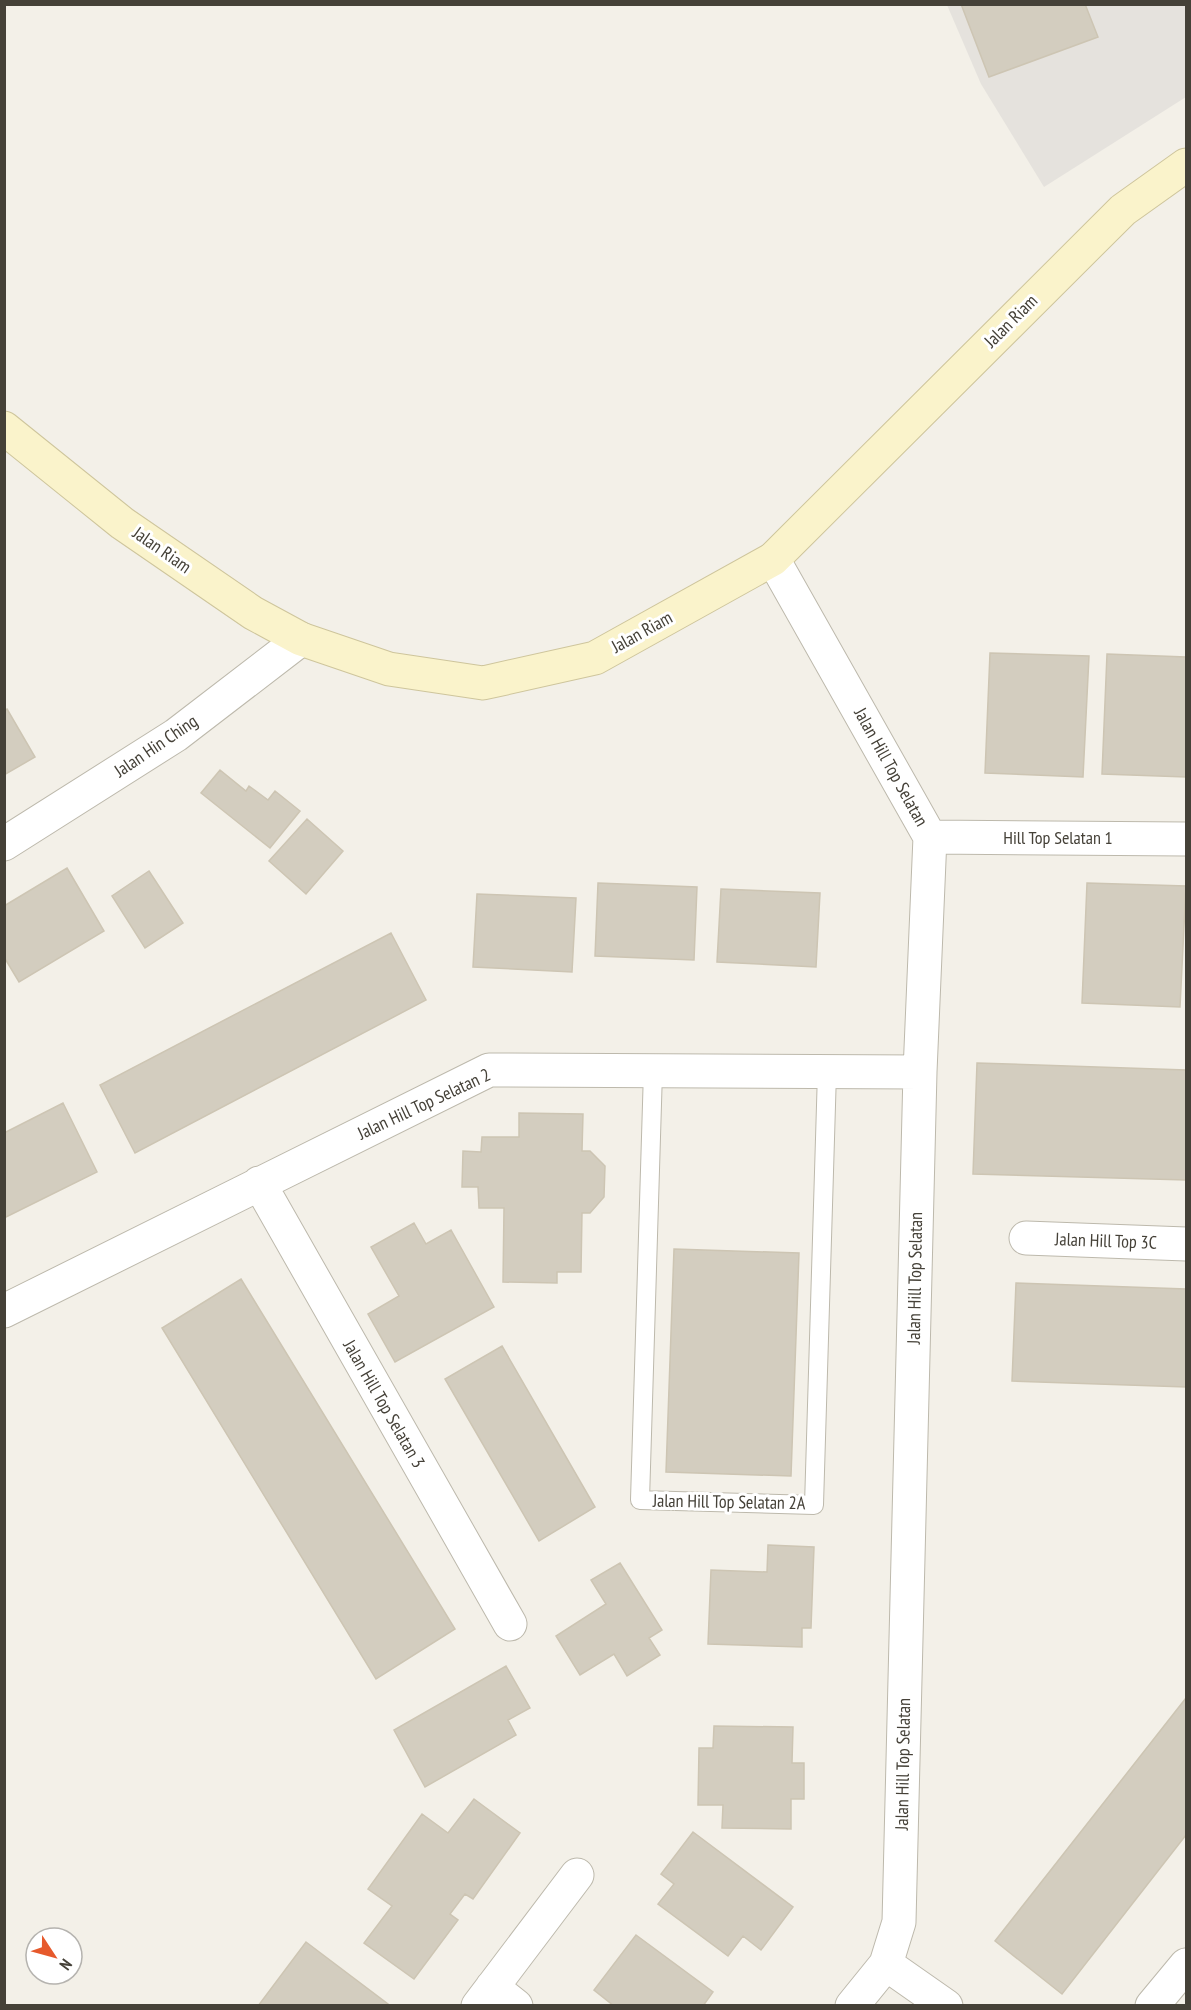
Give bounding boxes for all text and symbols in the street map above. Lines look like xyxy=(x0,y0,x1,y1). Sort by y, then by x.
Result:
street label: Jalan Riam xyxy=(978,289,1042,353)
street label: Jalan Riam xyxy=(128,521,196,578)
street label: Jalan Riam xyxy=(606,605,676,658)
street label: Jalan Hill Top Selatan xyxy=(849,703,934,830)
street label: Jalan Hin Ching xyxy=(109,709,202,782)
street label: Hill Top Selatan 1 xyxy=(1003,826,1113,849)
street label: Jalan Hill Top Selatan 2 xyxy=(353,1063,494,1145)
street label: Jalan Hill Top Selatan xyxy=(902,1212,927,1345)
street label: Jalan Hill Top 3C xyxy=(1054,1227,1157,1254)
street label: Jalan Hill Top Selatan 3 xyxy=(338,1335,430,1472)
street label: Jalan Hill Top Selatan 2A xyxy=(652,1489,806,1514)
street label: Jalan Hill Top Selatan xyxy=(890,1698,915,1831)
north arrow xyxy=(24,1926,84,1986)
text: N xyxy=(56,1955,77,1974)

